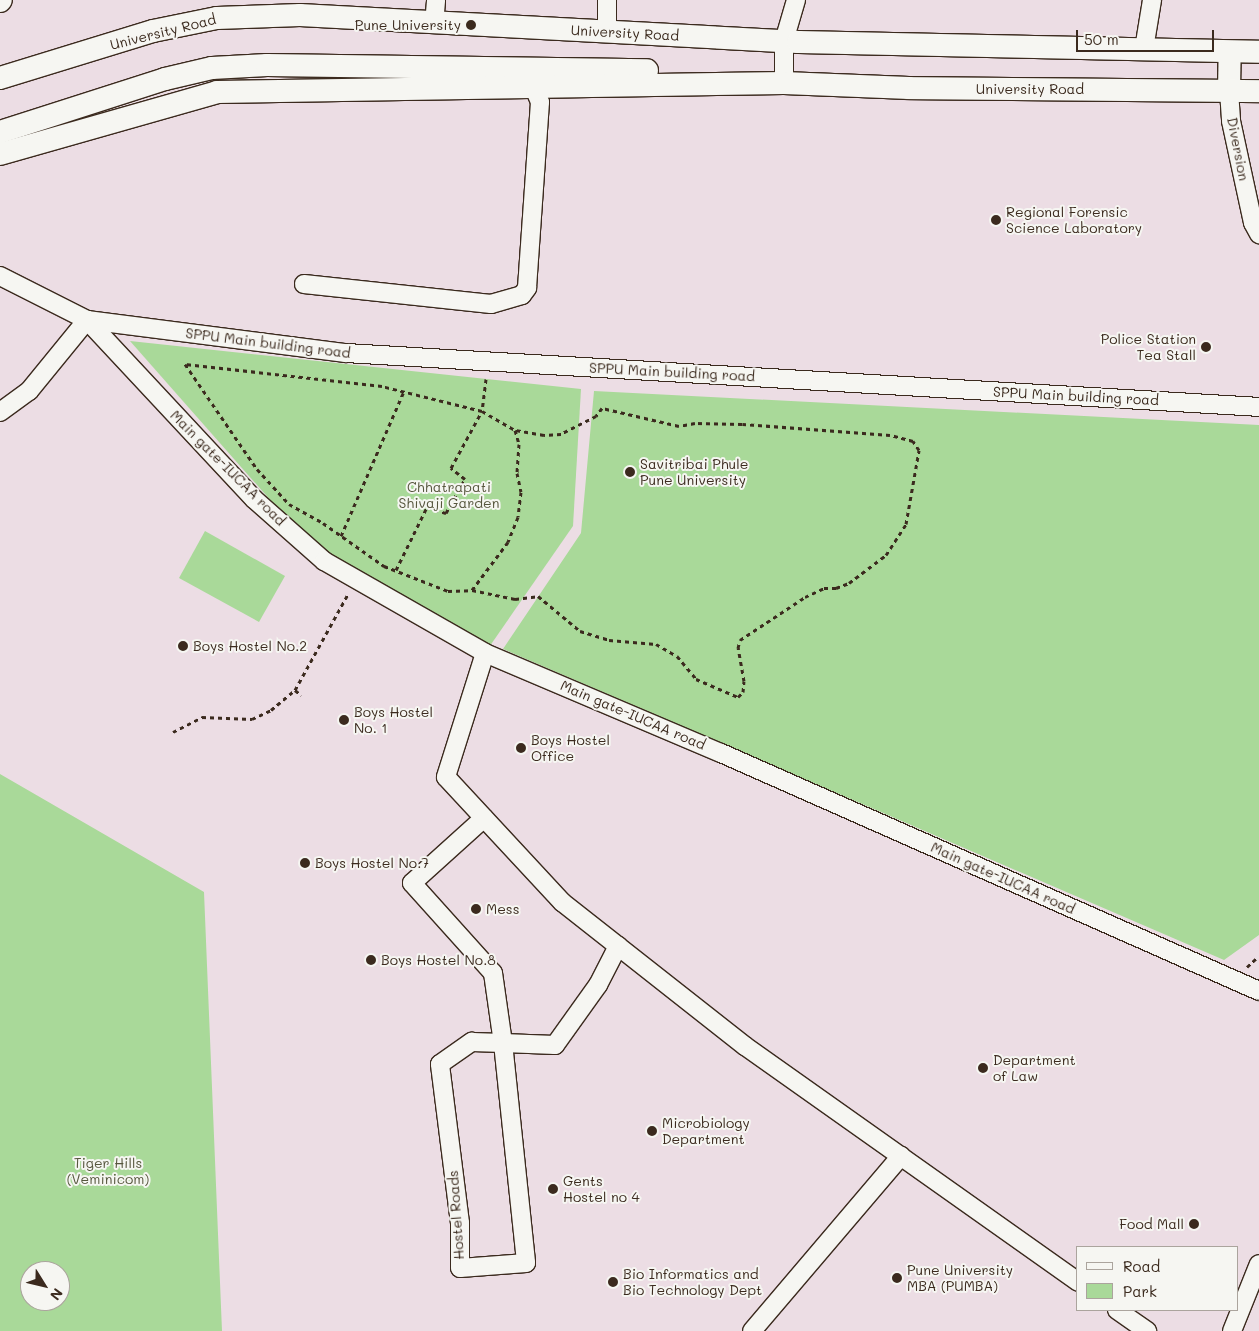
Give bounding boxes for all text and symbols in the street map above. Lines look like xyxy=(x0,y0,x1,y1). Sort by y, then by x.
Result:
street label: University Road xyxy=(108,11,218,53)
place label: Pune University xyxy=(355,17,461,33)
marker: Pune University xyxy=(465,19,477,31)
scale bar xyxy=(1079,20,1216,52)
street label: University Road xyxy=(570,22,680,44)
text: 50 m xyxy=(1084,29,1119,49)
street label: University Road xyxy=(976,81,1084,97)
street label: Diversion xyxy=(1224,116,1252,182)
place label: Regional Forensic Science Laboratory xyxy=(1006,204,1142,236)
marker: Regional Forensic Science Laboratory xyxy=(990,214,1002,226)
street label: SPPU Main building road xyxy=(185,325,351,361)
place label: Police Station Tea Stall xyxy=(1101,331,1196,364)
marker: Police Station Tea Stall xyxy=(1200,341,1212,353)
street label: SPPU Main building road xyxy=(589,359,755,385)
street label: SPPU Main building road xyxy=(993,383,1159,409)
street label: Main gate-IUCAA road xyxy=(167,407,289,529)
place label: Savitribai Phule Pune University xyxy=(640,456,748,488)
marker: Savitribai Phule Pune University xyxy=(624,466,636,478)
park label: Chhatrapati Shivaji Garden xyxy=(398,479,500,512)
place label: Boys Hostel No.2 xyxy=(193,638,307,654)
marker: Boys Hostel No.2 xyxy=(177,640,189,652)
street label: Main gate-IUCAA road xyxy=(558,677,708,753)
place label: Boys Hostel No. 1 xyxy=(354,704,433,736)
marker: Boys Hostel No. 1 xyxy=(338,714,350,726)
place label: Boys Hostel Office xyxy=(531,732,610,764)
marker: Boys Hostel Office xyxy=(515,742,527,754)
street label: Main gate-IUCAA road xyxy=(928,839,1078,917)
place label: Boys Hostel No.7 xyxy=(315,855,429,871)
marker: Boys Hostel No.7 xyxy=(299,857,311,869)
place label: Mess xyxy=(486,901,519,917)
marker: Mess xyxy=(470,903,482,915)
place label: Boys Hostel No.8 xyxy=(381,952,496,968)
marker: Boys Hostel No.8 xyxy=(365,954,377,966)
place label: Department of Law xyxy=(993,1052,1076,1084)
marker: Department of Law xyxy=(977,1062,989,1074)
place label: Microbiology Department xyxy=(662,1115,750,1148)
marker: Microbiology Department xyxy=(646,1125,658,1137)
park label: Tiger Hills (Veminicom) xyxy=(67,1155,149,1188)
street label: Hostel Roads xyxy=(444,1170,468,1260)
place label: Gents Hostel no 4 xyxy=(563,1173,640,1206)
marker: Gents Hostel no 4 xyxy=(547,1183,559,1195)
place label: Food Mall xyxy=(1119,1216,1184,1232)
marker: Food Mall xyxy=(1188,1218,1200,1230)
legend xyxy=(1076,1246,1239,1311)
text: Road xyxy=(1123,1256,1160,1276)
north arrow xyxy=(20,1261,70,1311)
place label: Pune University MBA (PUMBA) xyxy=(907,1262,1013,1294)
place label: Bio Informatics and Bio Technology Dept xyxy=(623,1266,762,1298)
marker: Pune University MBA (PUMBA) xyxy=(891,1272,903,1284)
marker: Bio Informatics and Bio Technology Dept xyxy=(607,1276,619,1288)
text: Park xyxy=(1123,1281,1157,1301)
text: N xyxy=(46,1285,68,1304)

